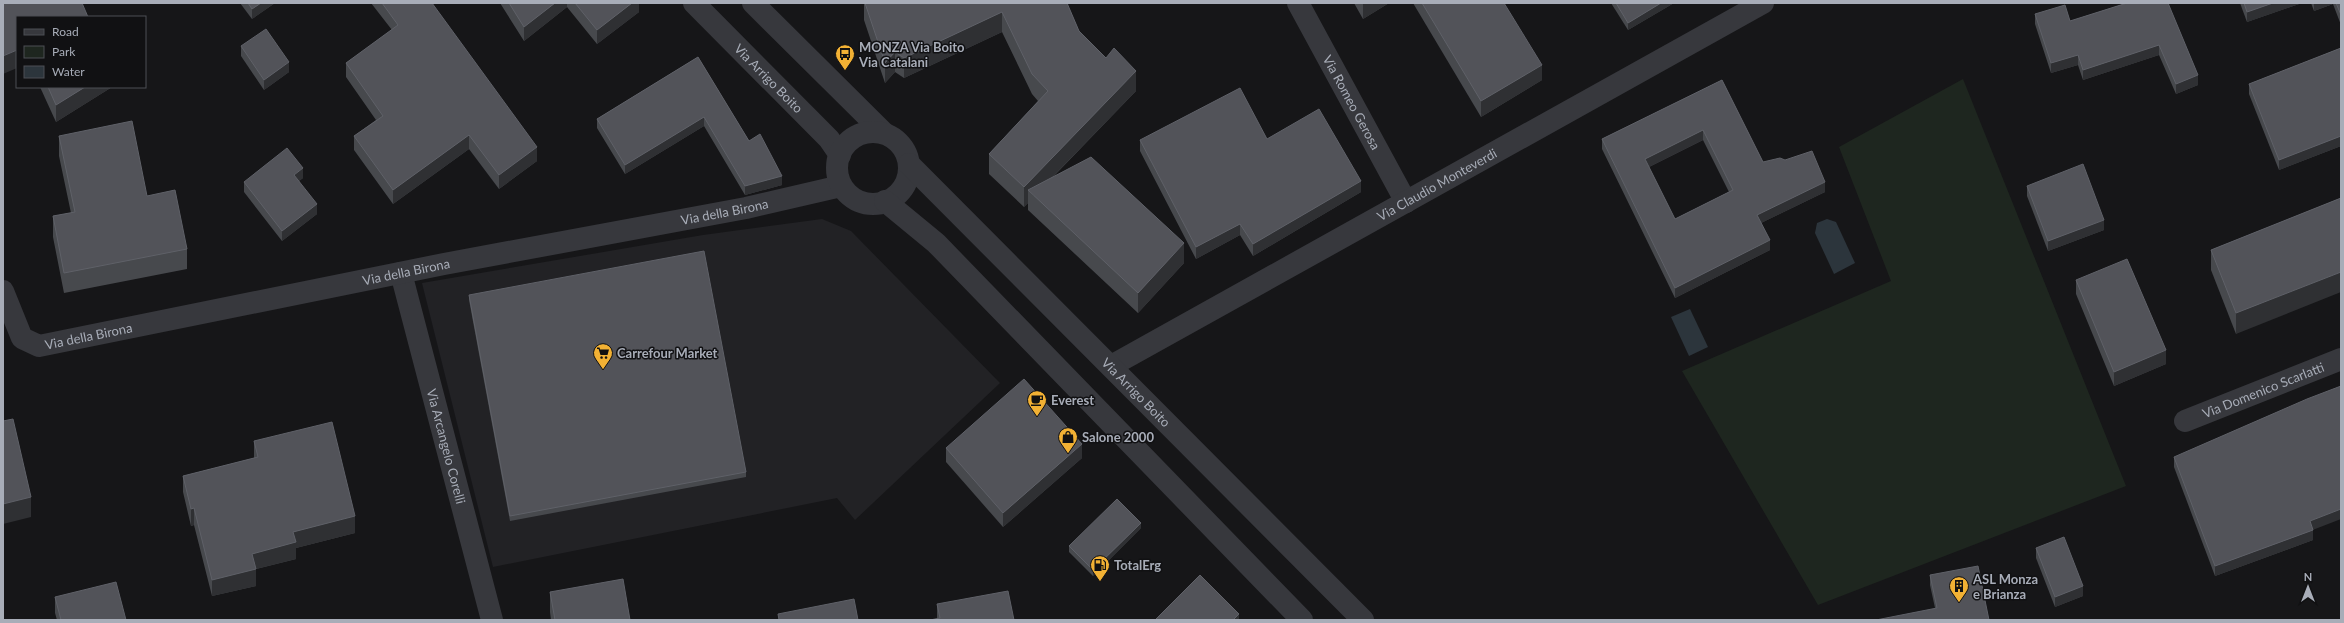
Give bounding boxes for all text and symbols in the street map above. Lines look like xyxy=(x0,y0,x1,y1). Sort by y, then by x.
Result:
legend xyxy=(16,16,146,88)
text: Road xyxy=(52,24,79,39)
place label: MONZA Via Boito Via Catalani xyxy=(858,39,965,70)
street label: Via Arrigo Boito xyxy=(731,40,806,116)
bus stop icon: MONZA Via Boito Via Catalani xyxy=(834,43,856,71)
text: Park xyxy=(52,44,76,59)
street label: Via Romeo Gerosa xyxy=(1320,52,1384,152)
text: Water xyxy=(52,64,85,79)
street label: Via Claudio Monteverdi xyxy=(1374,145,1500,224)
street label: Via della Birona xyxy=(679,195,770,228)
street label: Via della Birona xyxy=(361,255,451,288)
street label: Via della Birona xyxy=(43,319,134,353)
supermarket icon: Carrefour Market xyxy=(592,342,614,370)
place label: Carrefour Market xyxy=(617,345,718,361)
street label: Via Arrigo Boito xyxy=(1098,354,1174,430)
street label: Via Domenico Scarlatti xyxy=(2200,359,2326,421)
street label: Via Arcangelo Corelli xyxy=(424,387,469,505)
cafe icon: Everest xyxy=(1026,389,1048,417)
place label: Everest xyxy=(1051,392,1094,408)
shop icon: Salone 2000 xyxy=(1057,426,1079,454)
place label: Salone 2000 xyxy=(1082,429,1154,445)
fuel station icon: TotalErg xyxy=(1089,554,1111,582)
place label: TotalErg xyxy=(1114,557,1161,573)
north arrow xyxy=(2288,567,2328,607)
text: N xyxy=(2304,570,2312,583)
place label: ASL Monza e Brianza xyxy=(1972,571,2038,602)
building icon: ASL Monza e Brianza xyxy=(1948,575,1970,603)

